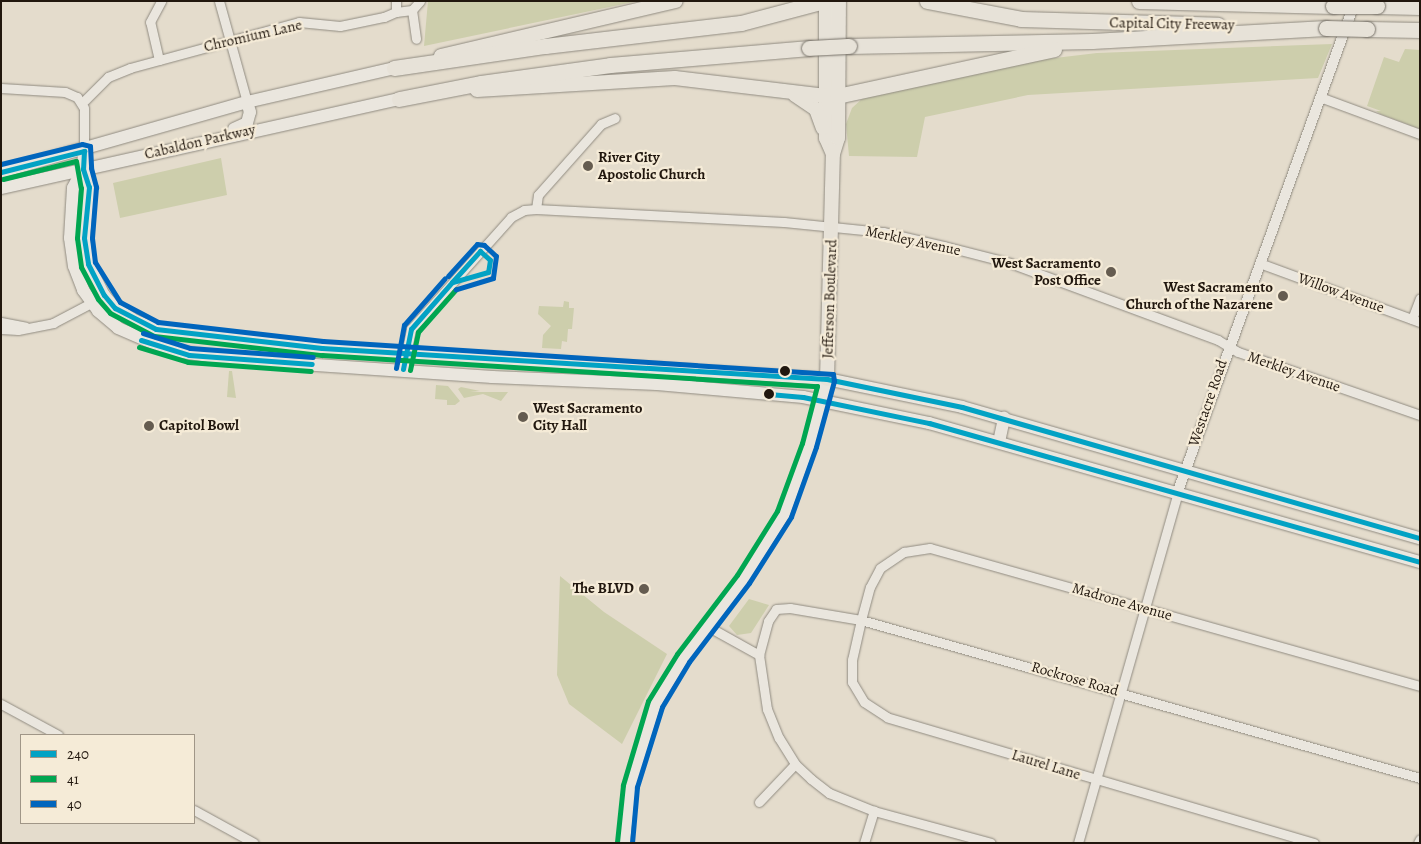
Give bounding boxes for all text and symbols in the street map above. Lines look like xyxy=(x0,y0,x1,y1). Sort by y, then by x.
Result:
street label: Capital City Freeway xyxy=(1109,14,1235,34)
street label: Chromium Lane xyxy=(202,16,304,56)
street label: Cabaldon Parkway xyxy=(143,120,257,164)
place label: River City Apostolic Church xyxy=(598,148,705,183)
marker: River City Apostolic Church xyxy=(582,160,594,172)
street label: Merkley Avenue xyxy=(864,222,962,260)
street label: Jefferson Boulevard xyxy=(819,239,841,359)
place label: West Sacramento Post Office xyxy=(991,254,1101,289)
marker: West Sacramento Post Office xyxy=(1105,266,1117,278)
street label: Willow Avenue xyxy=(1295,269,1387,317)
place label: West Sacramento Church of the Nazarene xyxy=(1126,278,1273,313)
marker: West Sacramento Church of the Nazarene xyxy=(1277,290,1289,302)
street label: Merkley Avenue xyxy=(1245,348,1343,396)
street label: Westacre Road xyxy=(1185,357,1231,449)
unlabelled marker xyxy=(780,366,790,376)
unlabelled marker xyxy=(764,389,774,399)
place label: West Sacramento City Hall xyxy=(533,399,643,434)
marker: West Sacramento City Hall xyxy=(517,411,529,423)
place label: Capitol Bowl xyxy=(159,417,239,435)
marker: Capitol Bowl xyxy=(143,420,155,432)
street label: Madrone Avenue xyxy=(1070,579,1174,625)
place label: The BLVD xyxy=(573,580,634,598)
marker: The BLVD xyxy=(638,583,650,595)
street label: Rockrose Road xyxy=(1029,658,1121,700)
legend xyxy=(20,734,195,824)
text: 240 xyxy=(67,744,89,764)
street label: Laurel Lane xyxy=(1009,746,1083,784)
text: 41 xyxy=(67,769,79,789)
text: 40 xyxy=(67,794,82,814)

